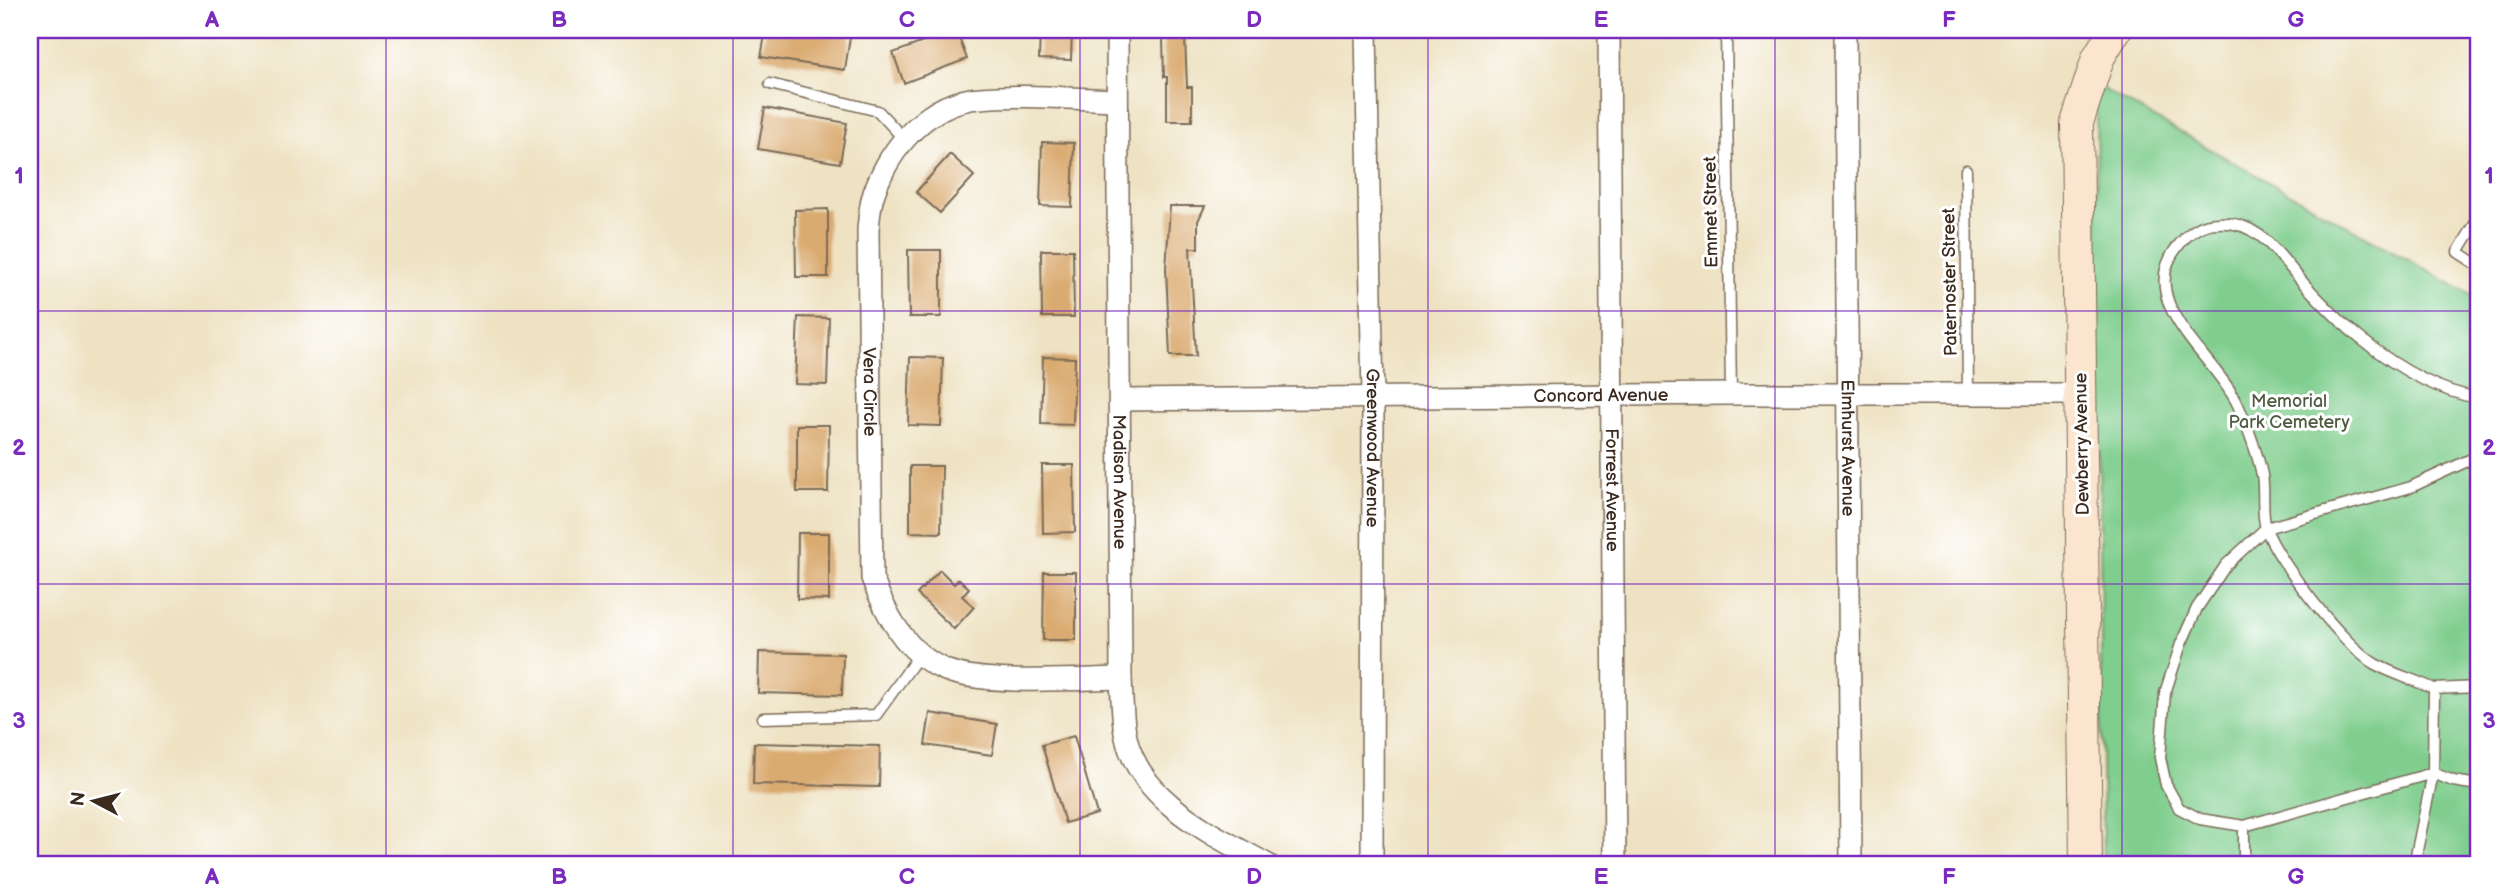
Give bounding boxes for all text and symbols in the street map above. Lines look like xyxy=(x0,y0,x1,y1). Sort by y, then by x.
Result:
text: A xyxy=(204,6,220,34)
text: B xyxy=(551,6,567,34)
text: C xyxy=(899,6,915,34)
text: D xyxy=(1246,6,1262,34)
text: E xyxy=(1594,6,1609,34)
text: F xyxy=(1942,6,1956,34)
text: G xyxy=(2288,6,2305,34)
street label: Emmet Street xyxy=(1700,155,1722,268)
text: 1 xyxy=(14,162,24,190)
text: 1 xyxy=(2484,162,2494,190)
street label: Paternoster Street xyxy=(1938,207,1962,356)
street label: Vera Circle xyxy=(859,347,881,437)
street label: Greenwood Avenue xyxy=(1362,368,1384,528)
street label: Dewberry Avenue xyxy=(2070,372,2094,515)
street label: Elmhurst Avenue xyxy=(1837,379,1859,517)
street label: Concord Avenue xyxy=(1533,384,1669,406)
park label: Memorial Park Cemetery xyxy=(2228,391,2350,433)
street label: Madison Avenue xyxy=(1109,414,1131,550)
street label: Forrest Avenue xyxy=(1601,428,1623,552)
text: 2 xyxy=(12,434,26,462)
text: 2 xyxy=(2482,434,2496,462)
text: 3 xyxy=(12,707,26,735)
text: 3 xyxy=(2482,707,2496,735)
north arrow xyxy=(60,766,130,836)
text: N xyxy=(66,791,91,808)
text: A xyxy=(204,863,220,891)
text: B xyxy=(551,863,567,891)
text: C xyxy=(899,863,915,891)
text: D xyxy=(1246,863,1262,891)
text: E xyxy=(1594,863,1609,891)
text: F xyxy=(1942,863,1956,891)
text: G xyxy=(2288,863,2305,891)

